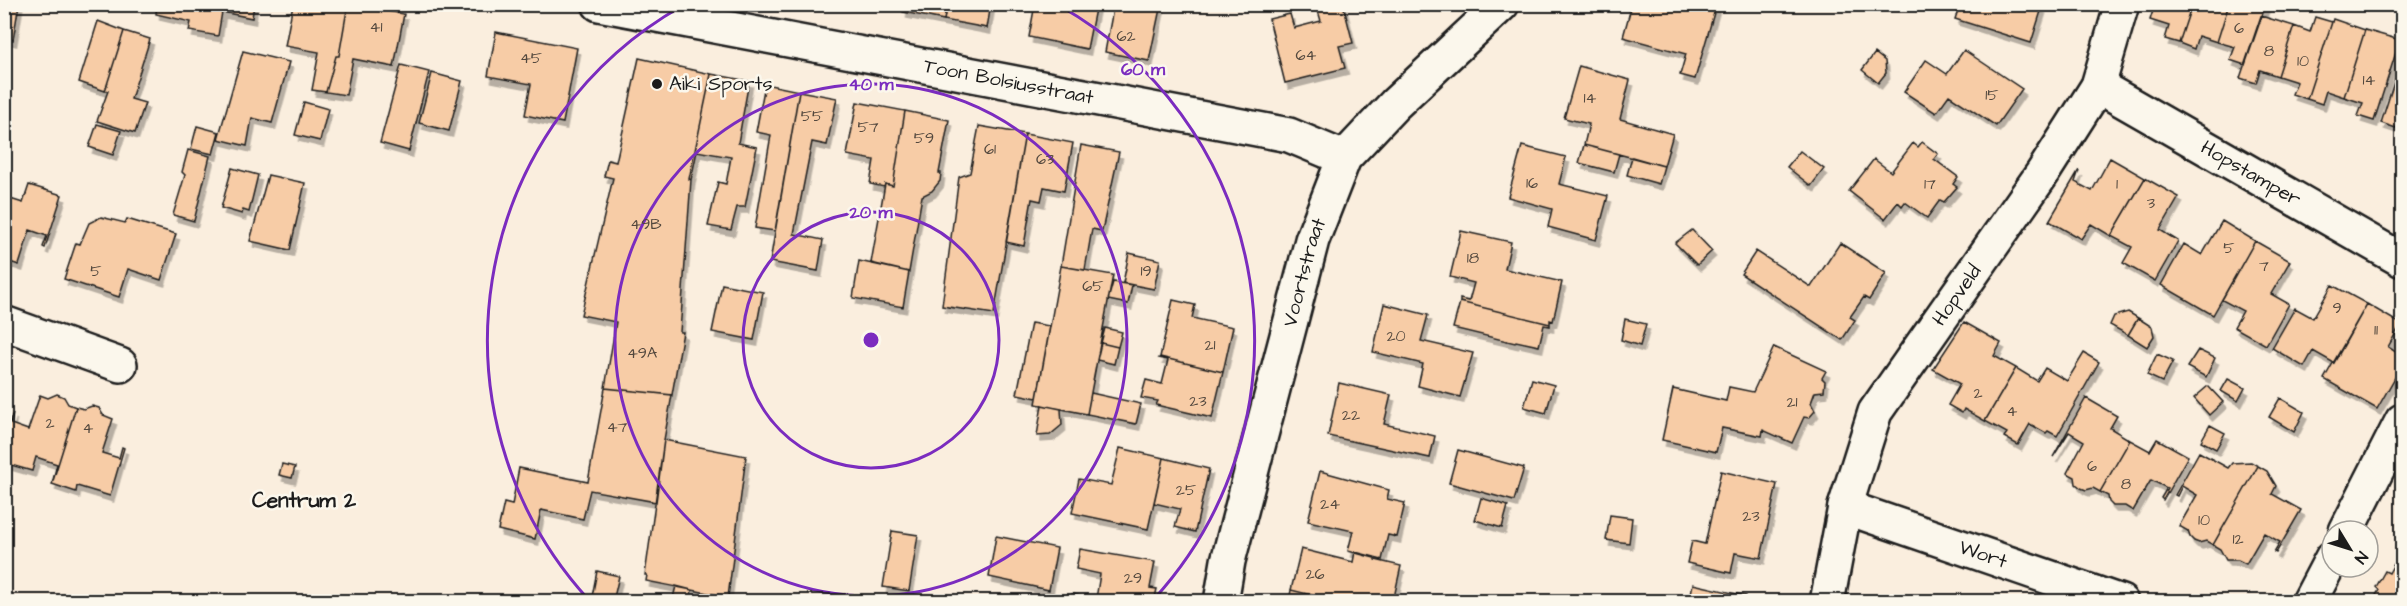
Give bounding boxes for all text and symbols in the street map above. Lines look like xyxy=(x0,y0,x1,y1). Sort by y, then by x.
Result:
house number: 41 xyxy=(370,16,382,38)
house number: 6 xyxy=(2234,17,2244,39)
house number: 62 xyxy=(1116,25,1136,47)
house number: 8 xyxy=(2264,40,2274,62)
house number: 64 xyxy=(1296,44,1317,66)
house number: 45 xyxy=(520,47,543,69)
house number: 10 xyxy=(2297,50,2309,72)
street label: Toon Bolsiusstraat xyxy=(921,52,1096,112)
text: 60 m xyxy=(1121,57,1166,82)
house number: 14 xyxy=(2363,69,2376,91)
place label: Aiki Sports xyxy=(669,70,773,98)
text: 40 m xyxy=(849,72,894,97)
marker: Aiki Sports xyxy=(650,77,664,91)
house number: 15 xyxy=(1985,84,1999,106)
house number: 14 xyxy=(1584,87,1597,109)
house number: 55 xyxy=(801,105,824,127)
house number: 57 xyxy=(857,116,879,138)
house number: 59 xyxy=(914,127,934,149)
street label: Hopstamper xyxy=(2195,134,2306,213)
house number: 61 xyxy=(984,138,996,160)
house number: 63 xyxy=(1036,148,1054,170)
house number: 16 xyxy=(1526,172,1538,194)
house number: 17 xyxy=(1924,173,1936,195)
house number: 1 xyxy=(2116,173,2118,195)
house number: 3 xyxy=(2147,192,2155,214)
text: 20 m xyxy=(849,200,893,225)
house number: 49B xyxy=(630,213,662,235)
street label: Voortstraat xyxy=(1276,214,1333,330)
house number: 5 xyxy=(2223,237,2235,259)
house number: 18 xyxy=(1467,247,1479,269)
house number: 7 xyxy=(2259,255,2269,277)
street label: Hopveld xyxy=(1926,259,1988,332)
house number: 5 xyxy=(90,260,102,282)
house number: 19 xyxy=(1140,260,1152,282)
house number: 65 xyxy=(1082,275,1104,297)
house number: 9 xyxy=(2332,297,2342,319)
house number: 11 xyxy=(2374,319,2378,341)
house number: 20 xyxy=(1386,325,1406,347)
centre of rings xyxy=(861,330,881,350)
house number: 21 xyxy=(1204,334,1216,356)
house number: 49A xyxy=(627,342,657,364)
house number: 2 xyxy=(1973,382,1983,404)
house number: 23 xyxy=(1189,390,1207,412)
house number: 21 xyxy=(1786,391,1798,413)
house number: 4 xyxy=(2007,400,2018,422)
house number: 22 xyxy=(1342,404,1360,426)
house number: 2 xyxy=(45,412,55,434)
house number: 47 xyxy=(607,416,628,438)
house number: 4 xyxy=(83,417,94,439)
house number: 6 xyxy=(2087,455,2097,477)
house number: 8 xyxy=(2121,473,2131,495)
house number: 25 xyxy=(1176,479,1197,501)
district label: Centrum 2 xyxy=(252,486,357,515)
house number: 24 xyxy=(1320,493,1340,515)
house number: 23 xyxy=(1742,505,1760,527)
house number: 10 xyxy=(2198,509,2210,531)
north arrow xyxy=(2320,519,2380,579)
house number: 12 xyxy=(2232,528,2244,550)
street label: Wort xyxy=(1955,533,2011,576)
text: N xyxy=(2349,547,2373,568)
house number: 26 xyxy=(1305,563,1325,585)
house number: 29 xyxy=(1124,567,1142,589)

